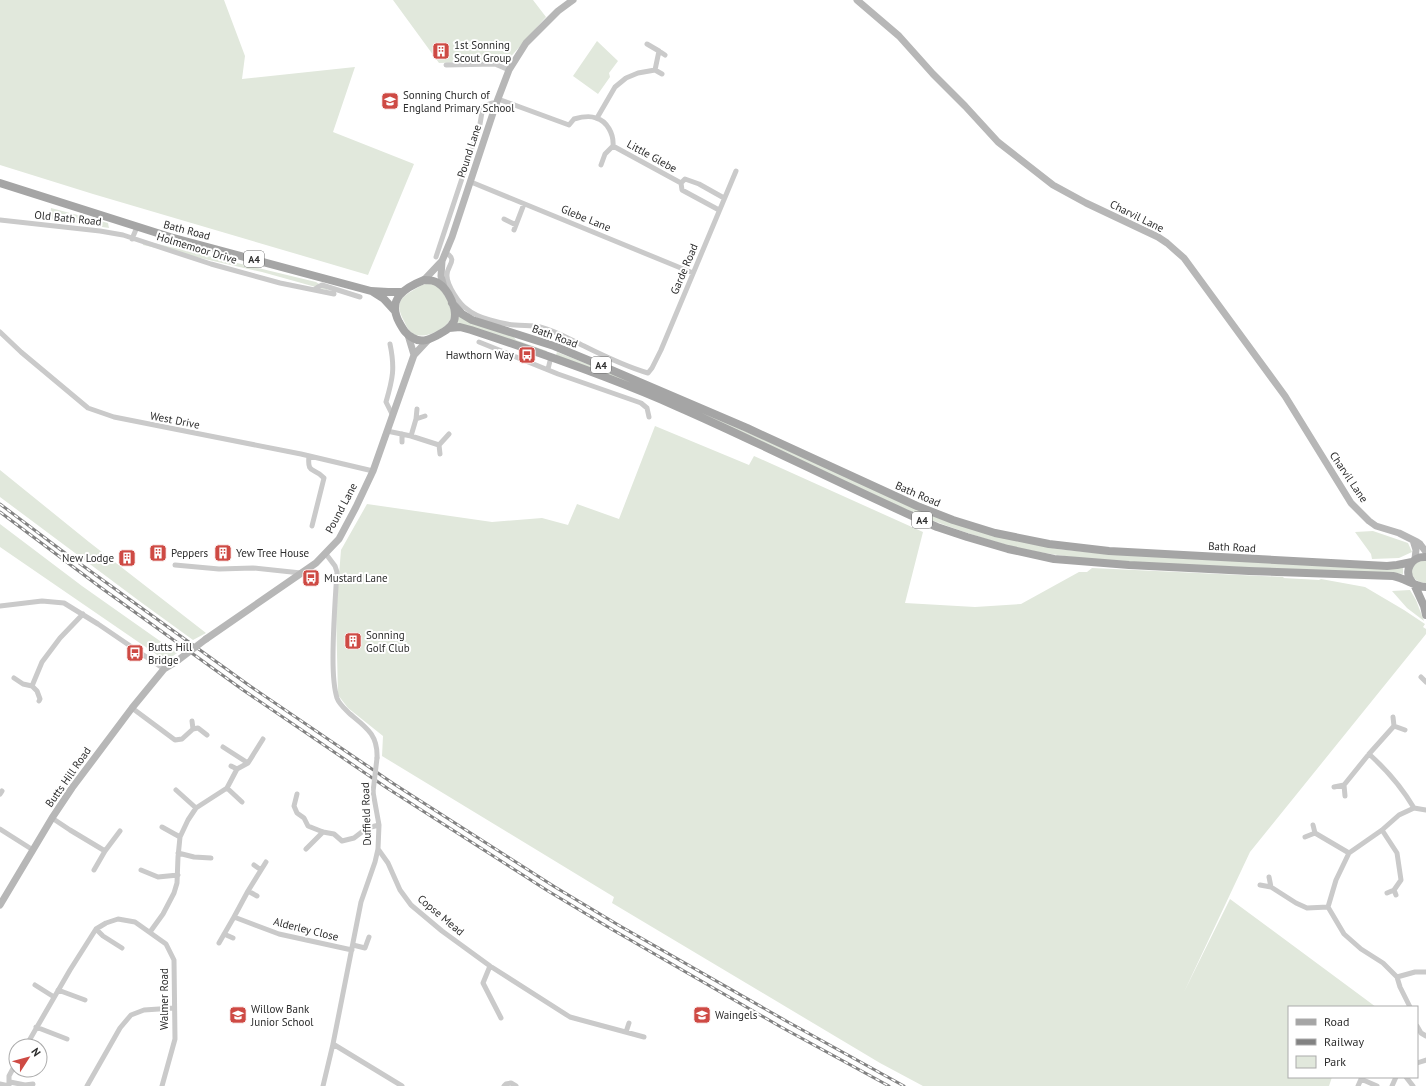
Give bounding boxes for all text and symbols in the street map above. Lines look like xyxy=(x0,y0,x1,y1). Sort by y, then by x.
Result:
place label: 1st Sonning Scout Group xyxy=(454,38,511,65)
building icon: 1st Sonning Scout Group xyxy=(431,41,451,61)
place label: Sonning Church of England Primary School xyxy=(403,88,515,115)
school or university icon: Sonning Church of England Primary School xyxy=(380,91,400,111)
street label: Pound Lane xyxy=(454,122,484,179)
street label: Little Glebe xyxy=(625,137,680,176)
street label: Charvil Lane xyxy=(1108,197,1167,235)
street label: Glebe Lane xyxy=(559,202,613,234)
street label: Old Bath Road xyxy=(34,208,102,228)
street label: Bath Road xyxy=(162,217,212,243)
street label: Holmemoor Drive xyxy=(155,229,239,267)
street label: Garde Road xyxy=(667,241,701,296)
road number: A4 xyxy=(244,251,264,267)
street label: Bath Road xyxy=(530,321,580,351)
bus stop icon: Hawthorn Way xyxy=(517,345,537,365)
place label: Hawthorn Way xyxy=(446,348,515,362)
road number: A4 xyxy=(591,357,611,373)
street label: West Drive xyxy=(149,408,201,432)
street label: Charvil Lane xyxy=(1327,449,1371,505)
street label: Bath Road xyxy=(893,478,943,510)
street label: Pound Lane xyxy=(322,480,360,536)
road number: A4 xyxy=(912,512,932,528)
street label: Bath Road xyxy=(1208,539,1256,555)
building icon: Peppers xyxy=(148,543,168,563)
building icon: Yew Tree House xyxy=(213,543,233,563)
place label: Peppers xyxy=(171,546,209,560)
place label: Yew Tree House xyxy=(236,546,310,560)
building icon: New Lodge xyxy=(117,548,137,568)
place label: New Lodge xyxy=(62,551,114,565)
bus stop icon: Mustard Lane xyxy=(301,568,321,588)
place label: Mustard Lane xyxy=(324,571,388,585)
place label: Sonning Golf Club xyxy=(366,628,410,655)
building icon: Sonning Golf Club xyxy=(343,631,363,651)
place label: Butts Hill Bridge xyxy=(148,640,193,667)
bus stop icon: Butts Hill Bridge xyxy=(125,643,145,663)
street label: Butts Hill Road xyxy=(42,744,94,810)
street label: Duffield Road xyxy=(358,782,374,846)
street label: Copse Mead xyxy=(415,891,467,939)
street label: Alderley Close xyxy=(272,914,340,944)
street label: Walmer Road xyxy=(157,968,171,1030)
place label: Willow Bank Junior School xyxy=(250,1002,314,1029)
school or university icon: Willow Bank Junior School xyxy=(228,1005,248,1025)
school or university icon: Waingels xyxy=(692,1005,712,1025)
legend xyxy=(1288,1006,1418,1078)
place label: Waingels xyxy=(715,1008,758,1022)
text: Road xyxy=(1324,1014,1349,1029)
text: Railway xyxy=(1324,1034,1364,1049)
north arrow xyxy=(8,1038,48,1078)
text: N xyxy=(28,1045,44,1059)
text: Park xyxy=(1324,1054,1346,1069)

